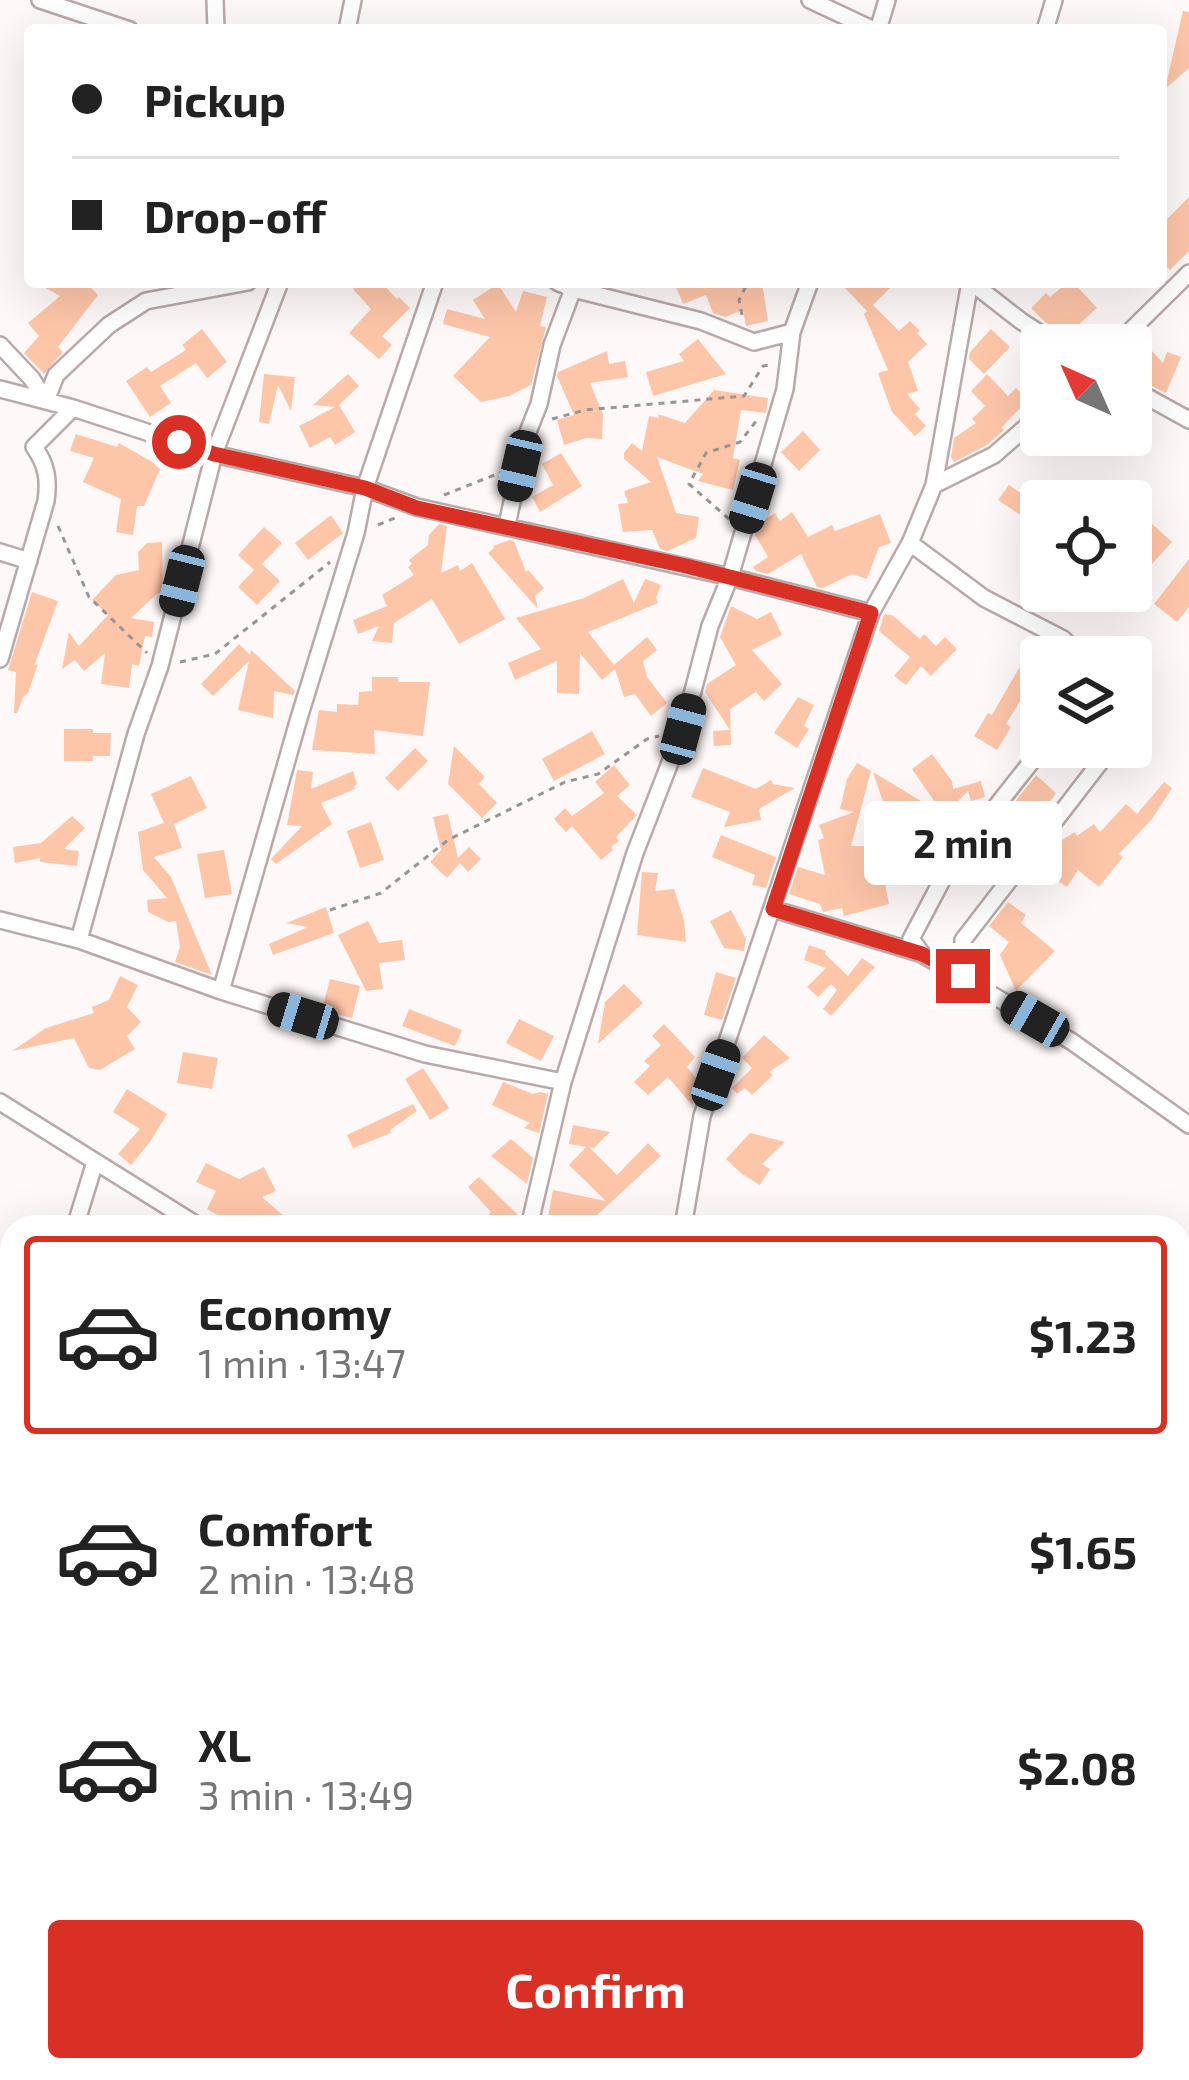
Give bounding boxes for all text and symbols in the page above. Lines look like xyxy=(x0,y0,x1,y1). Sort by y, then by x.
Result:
text: Pickup xyxy=(144,72,286,126)
text: Drop-off xyxy=(144,188,326,242)
north arrow xyxy=(1020,324,1152,456)
map controls xyxy=(1020,324,1152,768)
route start xyxy=(152,415,206,469)
car xyxy=(494,427,546,505)
car xyxy=(725,458,781,538)
button: locate xyxy=(1020,480,1152,612)
car xyxy=(156,542,208,620)
button: layers xyxy=(1020,636,1152,768)
car xyxy=(656,690,710,768)
callout: 2 min xyxy=(864,802,1062,886)
text: 2 min xyxy=(913,819,1013,866)
route end xyxy=(936,949,990,1003)
car xyxy=(995,985,1075,1053)
car xyxy=(263,988,343,1044)
car xyxy=(687,1035,745,1115)
icon: car xyxy=(54,1281,162,1389)
text: Economy xyxy=(198,1285,392,1339)
text: $1.23 xyxy=(1029,1308,1137,1362)
text: 1 min · 13:47 xyxy=(198,1339,406,1386)
icon: car xyxy=(54,1497,162,1605)
text: Comfort xyxy=(198,1501,373,1555)
text: $1.65 xyxy=(1029,1524,1137,1578)
text: 2 min · 13:48 xyxy=(198,1555,416,1602)
icon: car xyxy=(54,1713,162,1821)
text: XL xyxy=(198,1717,251,1771)
text: $2.08 xyxy=(1017,1740,1137,1794)
text: 3 min · 13:49 xyxy=(198,1771,414,1818)
button: Confirm xyxy=(48,1920,1143,2058)

